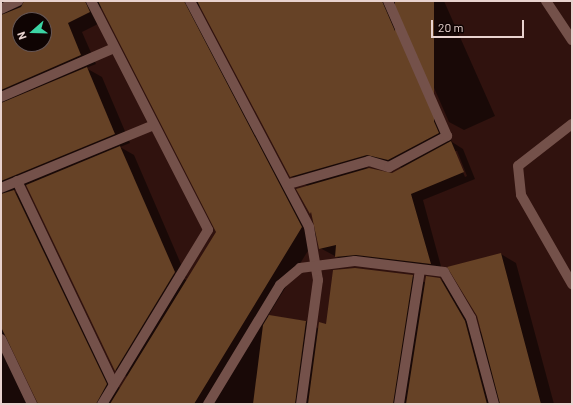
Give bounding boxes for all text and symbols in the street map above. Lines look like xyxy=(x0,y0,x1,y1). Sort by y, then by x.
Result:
north arrow xyxy=(12,12,52,52)
scale bar xyxy=(433,12,526,38)
text: 20 m xyxy=(438,20,464,34)
text: N xyxy=(14,30,29,42)

